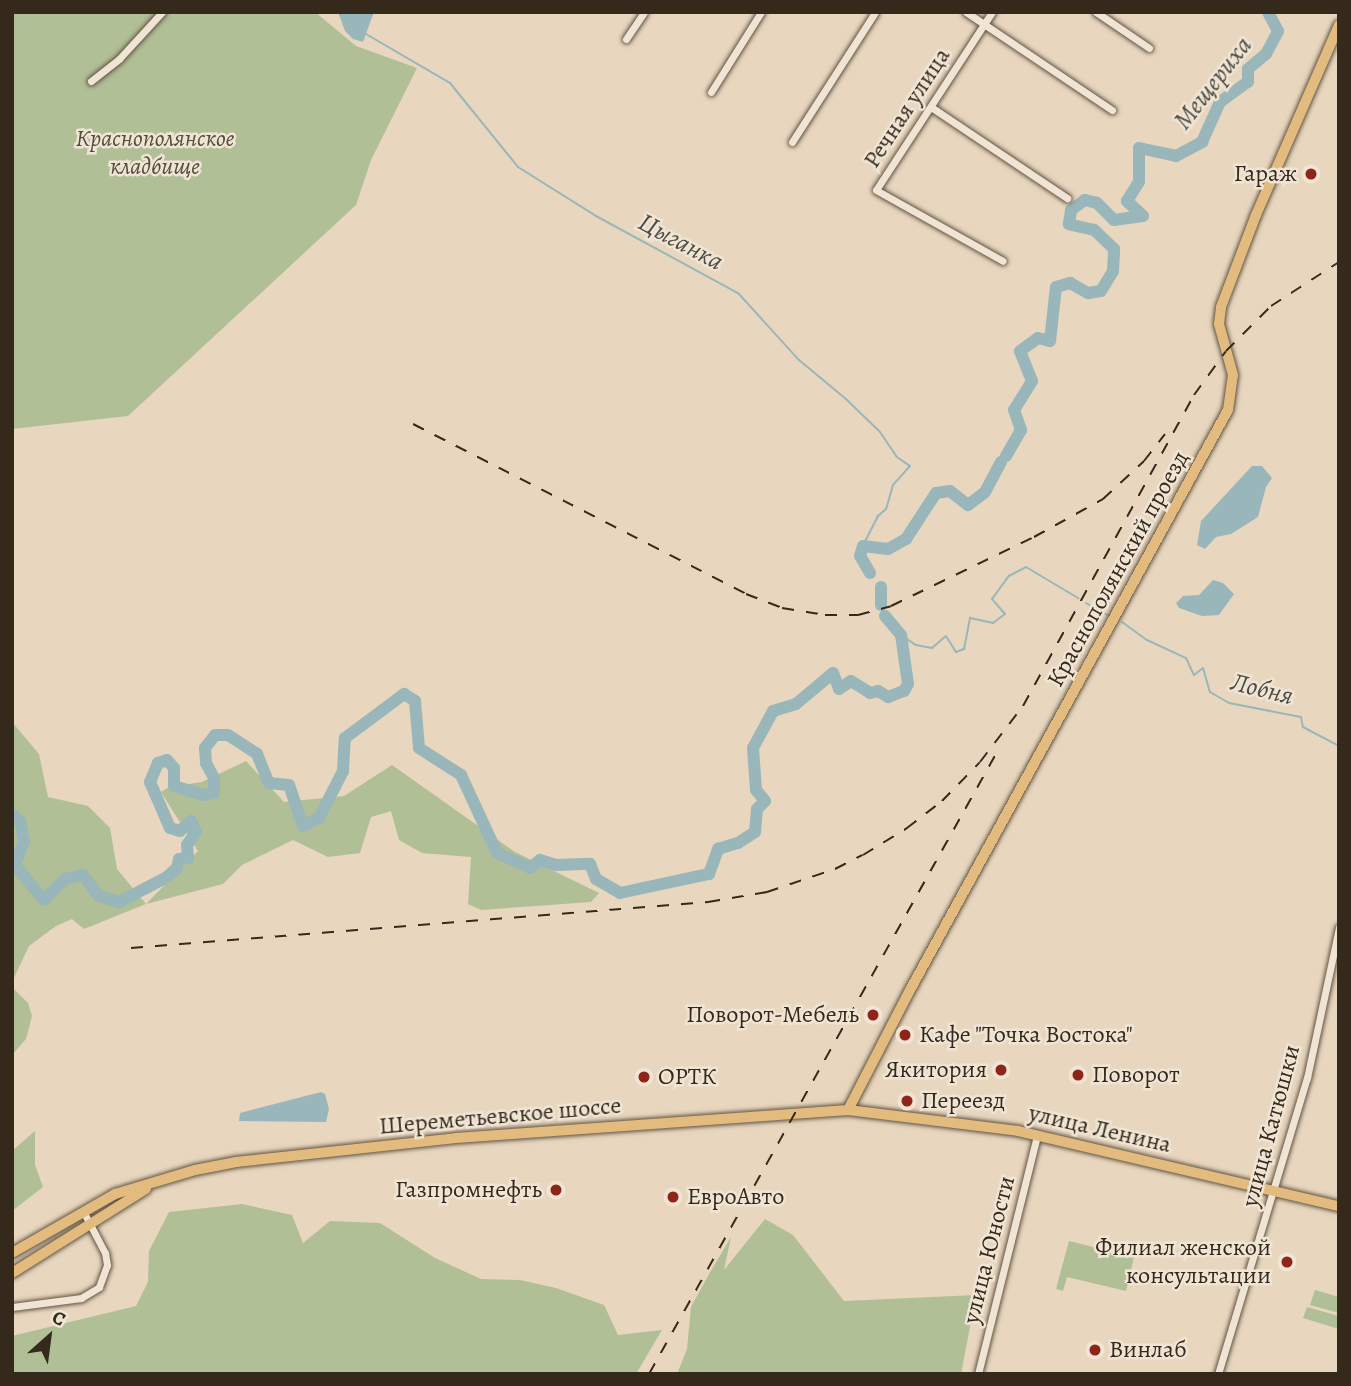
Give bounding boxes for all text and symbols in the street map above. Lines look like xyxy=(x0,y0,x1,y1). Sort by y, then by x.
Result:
water label: Мещериха xyxy=(1167,30,1259,136)
street label: Речная улица xyxy=(858,43,956,173)
park label: Краснополянское кладбище xyxy=(76,125,234,181)
place label: Гараж xyxy=(1234,160,1297,188)
marker: Гараж xyxy=(1303,166,1319,182)
water label: Цыганка xyxy=(633,207,729,277)
street label: Краснополянский проезд xyxy=(1041,446,1195,692)
water label: Лобня xyxy=(1227,666,1297,712)
place label: Поворот-Мебель xyxy=(686,1001,859,1029)
marker: Поворот-Мебель xyxy=(865,1007,881,1023)
place label: Кафе "Точка Востока" xyxy=(919,1021,1133,1049)
marker: Кафе "Точка Востока" xyxy=(897,1027,913,1043)
street label: улица Катюшки xyxy=(1236,1042,1306,1210)
place label: Якитория xyxy=(885,1056,987,1084)
place label: Поворот xyxy=(1092,1061,1180,1089)
marker: Якитория xyxy=(993,1062,1009,1078)
place label: ОРТК xyxy=(658,1063,716,1091)
marker: Поворот xyxy=(1070,1067,1086,1083)
marker: ОРТК xyxy=(636,1069,652,1085)
place label: Переезд xyxy=(921,1087,1005,1115)
street label: Шереметьевское шоссе xyxy=(378,1091,622,1141)
marker: Переезд xyxy=(899,1093,915,1109)
street label: улица Ленина xyxy=(1026,1099,1174,1159)
street label: улица Юности xyxy=(957,1173,1021,1327)
place label: Газпромнефть xyxy=(395,1176,542,1204)
marker: Газпромнефть xyxy=(548,1182,564,1198)
place label: ЕвроАвто xyxy=(687,1183,784,1211)
marker: ЕвроАвто xyxy=(665,1189,681,1205)
place label: Филиал женской консультации xyxy=(1095,1234,1271,1290)
marker: Филиал женской консультации xyxy=(1277,1252,1297,1272)
north arrow xyxy=(14,1302,84,1372)
text: С xyxy=(48,1304,70,1333)
place label: Винлаб xyxy=(1109,1336,1187,1364)
marker: Винлаб xyxy=(1087,1342,1103,1358)

